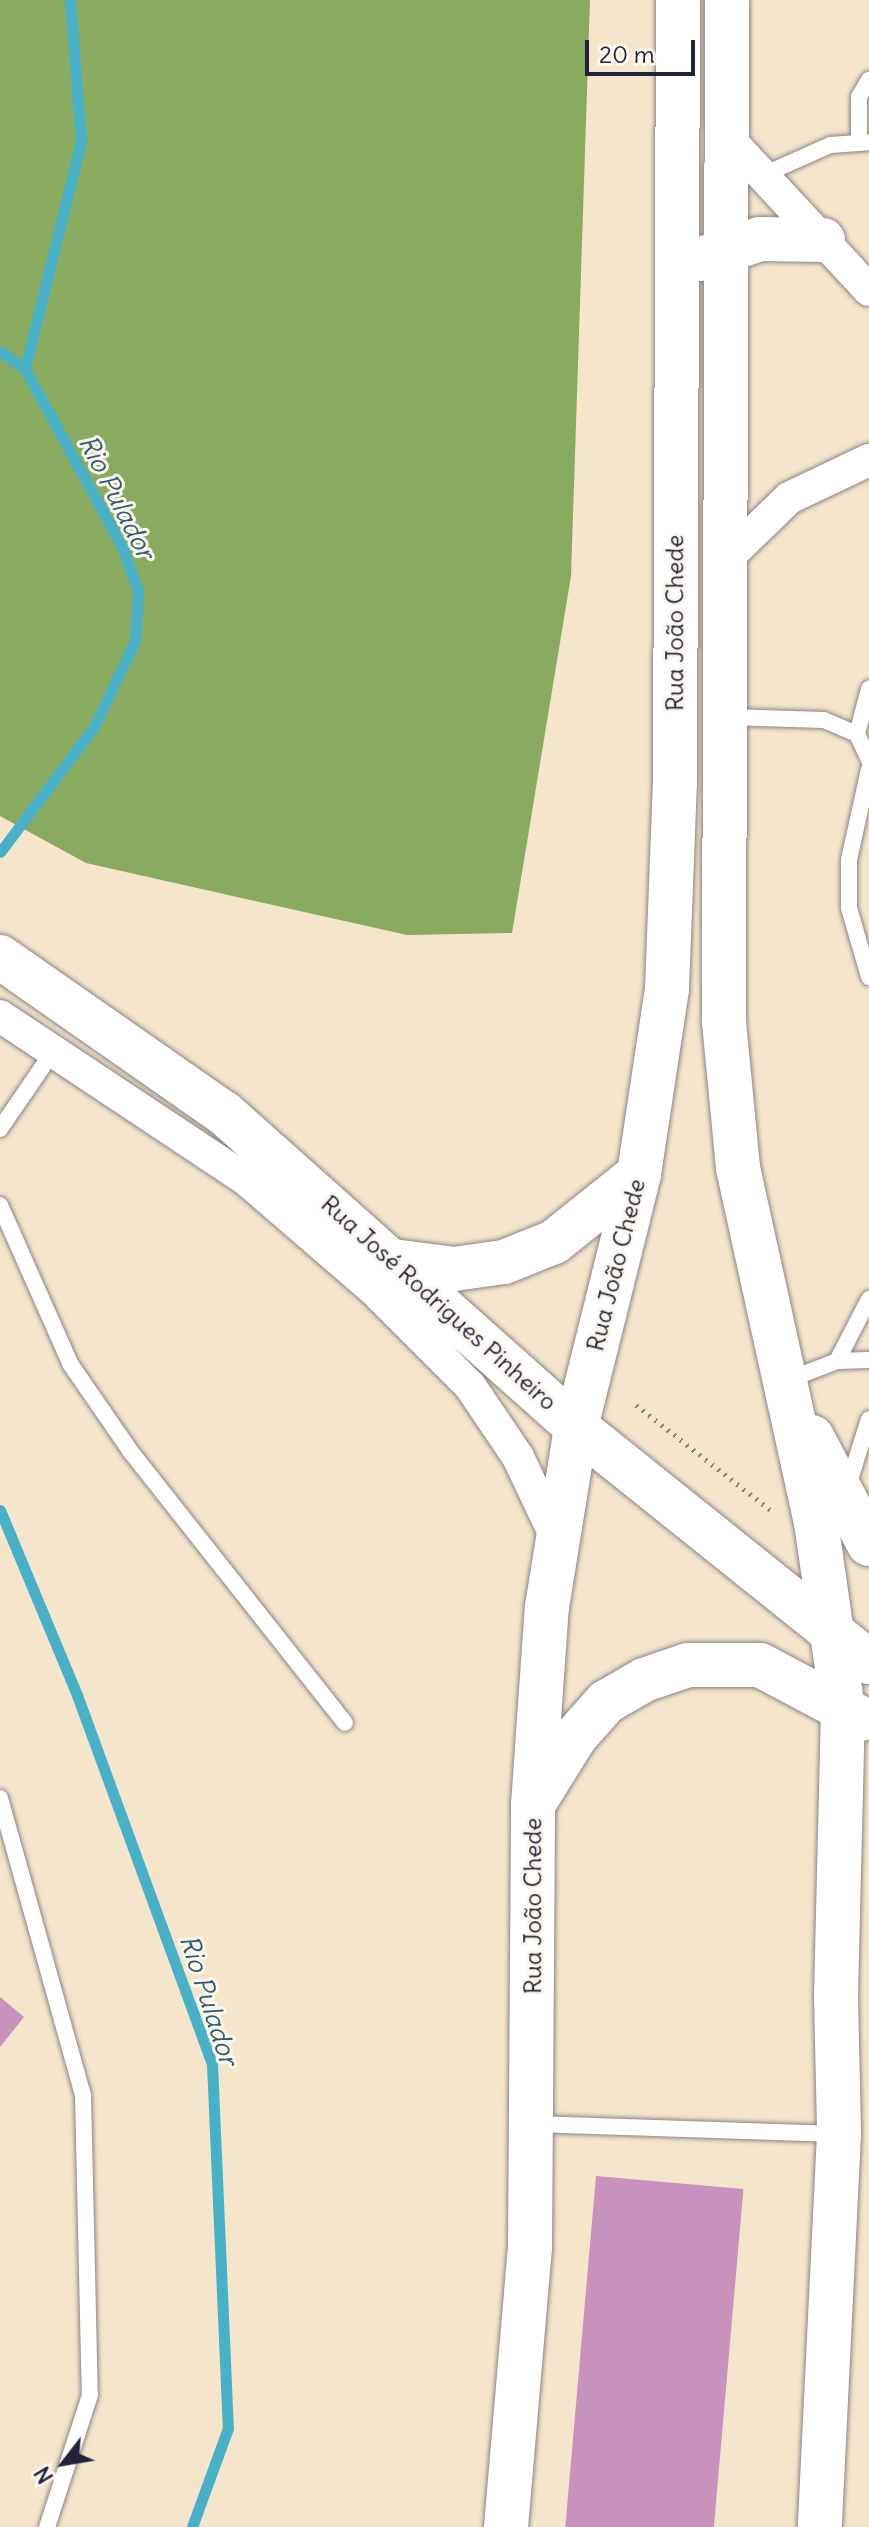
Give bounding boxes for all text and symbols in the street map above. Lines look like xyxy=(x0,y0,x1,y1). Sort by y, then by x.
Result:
scale bar xyxy=(589,24,699,74)
text: 20 m xyxy=(599,39,655,69)
water label: Rio Pulador xyxy=(72,430,162,564)
street label: Rua João Chede xyxy=(661,535,689,711)
street label: Rua João Chede xyxy=(581,1176,651,1354)
street label: Rua José Rodrigues Pinheiro xyxy=(315,1189,563,1417)
street label: Rua João Chede xyxy=(519,1818,547,1994)
water label: Rio Pulador xyxy=(173,1931,245,2069)
north arrow xyxy=(24,2423,104,2503)
text: N xyxy=(28,2462,59,2489)

